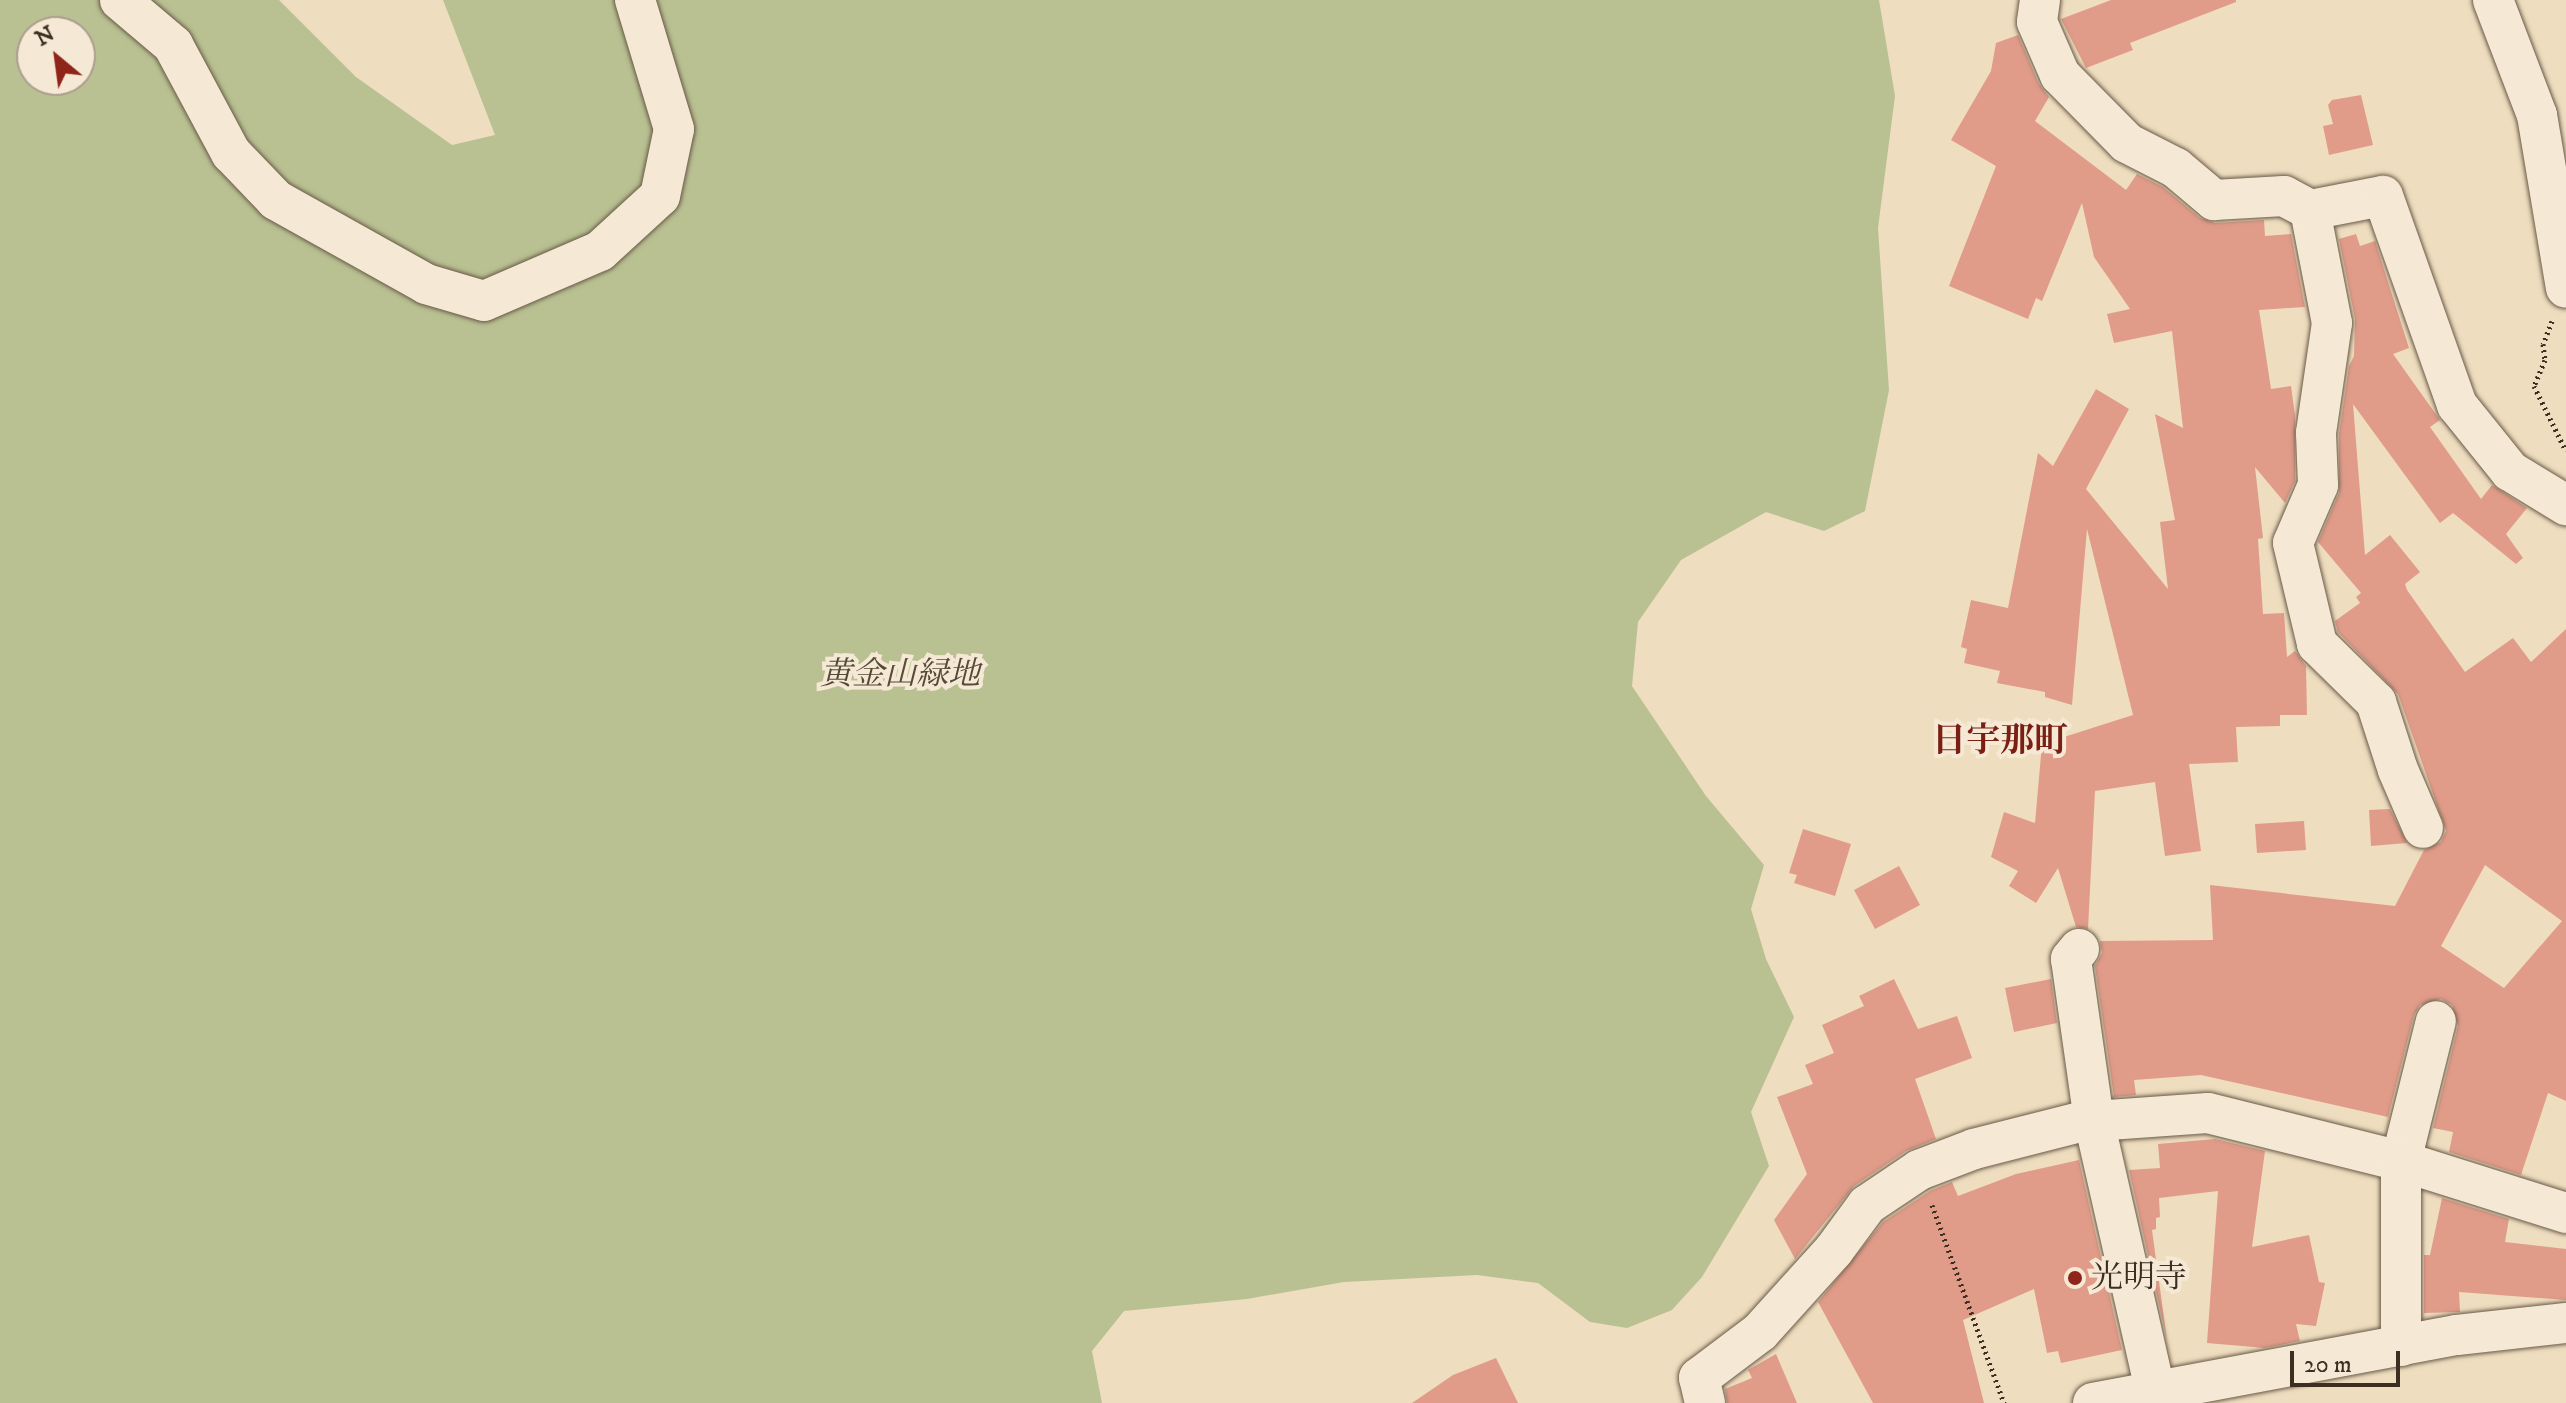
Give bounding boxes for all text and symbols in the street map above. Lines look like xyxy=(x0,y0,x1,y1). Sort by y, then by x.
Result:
north arrow xyxy=(16,16,96,96)
text: N xyxy=(31,20,60,53)
park label: 黄金山緑地 xyxy=(820,656,980,694)
district label: 日宇那町 xyxy=(1932,722,2068,762)
place label: 光明寺 xyxy=(2091,1259,2187,1297)
marker: 光明寺 xyxy=(2066,1269,2084,1287)
scale bar xyxy=(2294,1335,2404,1385)
text: 20 m xyxy=(2304,1350,2352,1380)

